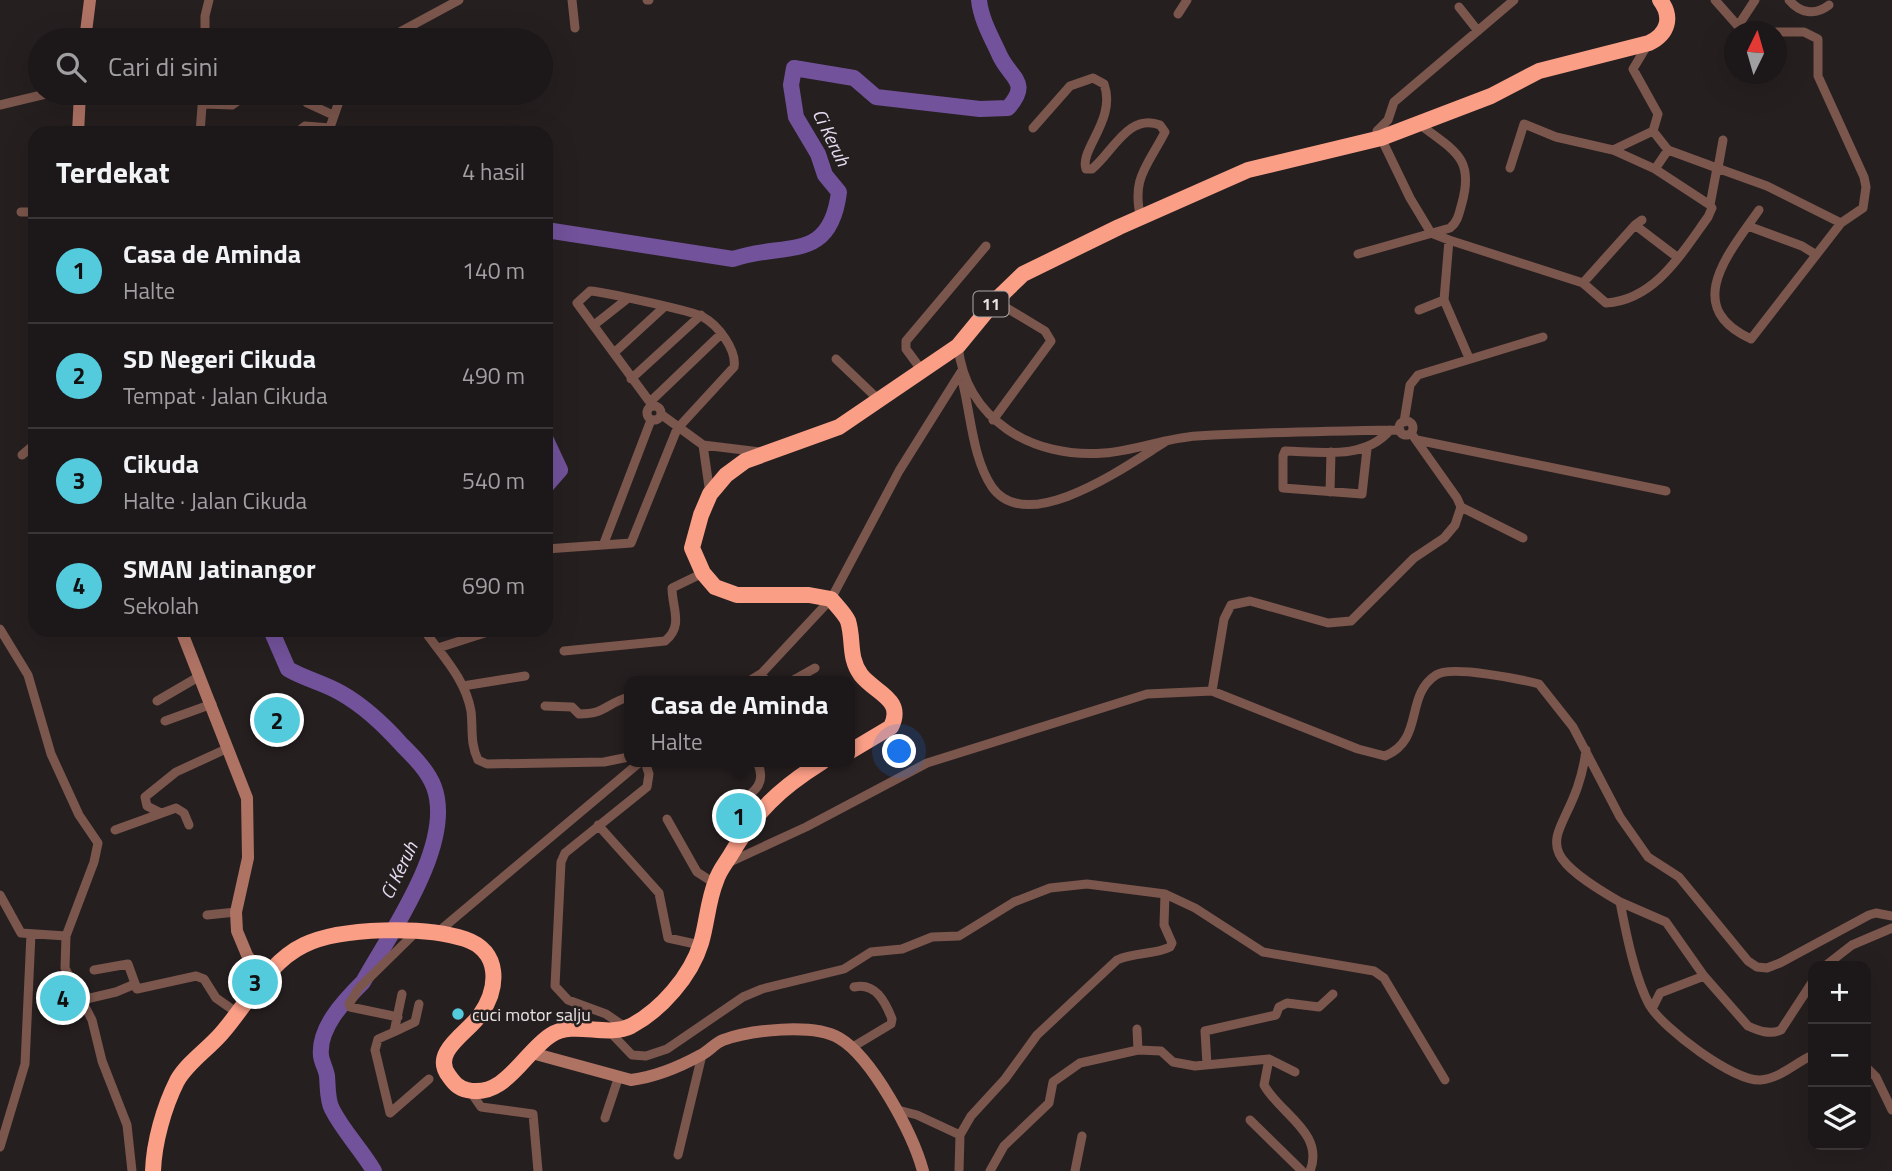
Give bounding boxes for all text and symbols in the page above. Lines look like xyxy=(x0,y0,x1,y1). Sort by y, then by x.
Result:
north arrow xyxy=(1724,21,1787,84)
search box xyxy=(28,28,553,105)
text: Cari di sini xyxy=(108,47,218,86)
icon: search xyxy=(52,48,90,86)
water label: Ci Keruh xyxy=(806,103,859,171)
text: Terdekat xyxy=(56,149,170,195)
text: 4 hasil xyxy=(462,154,525,189)
text: Casa de Aminda xyxy=(123,234,301,273)
text: 1 xyxy=(73,253,85,288)
text: 140 m xyxy=(462,253,525,288)
text: Halte xyxy=(123,273,175,308)
road number: 11 xyxy=(974,292,1009,316)
text: SD Negeri Cikuda xyxy=(123,339,316,378)
text: 2 xyxy=(73,358,85,393)
text: 490 m xyxy=(462,358,525,393)
text: Tempat · Jalan Cikuda xyxy=(123,378,328,413)
text: Cikuda xyxy=(123,444,199,483)
text: 3 xyxy=(73,463,85,498)
text: 540 m xyxy=(462,463,525,498)
text: Halte · Jalan Cikuda xyxy=(123,483,307,518)
text: SMAN Jatinangor xyxy=(123,549,316,588)
text: 4 xyxy=(73,568,85,603)
text: 690 m xyxy=(462,568,525,603)
text: Sekolah xyxy=(123,588,199,623)
popup xyxy=(624,676,855,767)
text: Casa de Aminda xyxy=(650,685,829,724)
pin: 2 xyxy=(254,694,300,746)
text: Halte xyxy=(650,724,703,759)
your location xyxy=(882,734,916,768)
pin: 1 xyxy=(716,790,762,842)
water label: Ci Keruh xyxy=(372,836,425,904)
pin: 3 xyxy=(232,956,278,1008)
map controls xyxy=(1808,961,1871,1150)
button: + xyxy=(1808,961,1871,1024)
pin: 4 xyxy=(40,972,86,1024)
place label: cuci motor salju xyxy=(472,1001,591,1028)
marker: cuci motor salju xyxy=(450,1006,466,1022)
button: − xyxy=(1808,1024,1871,1087)
button: layers xyxy=(1808,1087,1871,1150)

